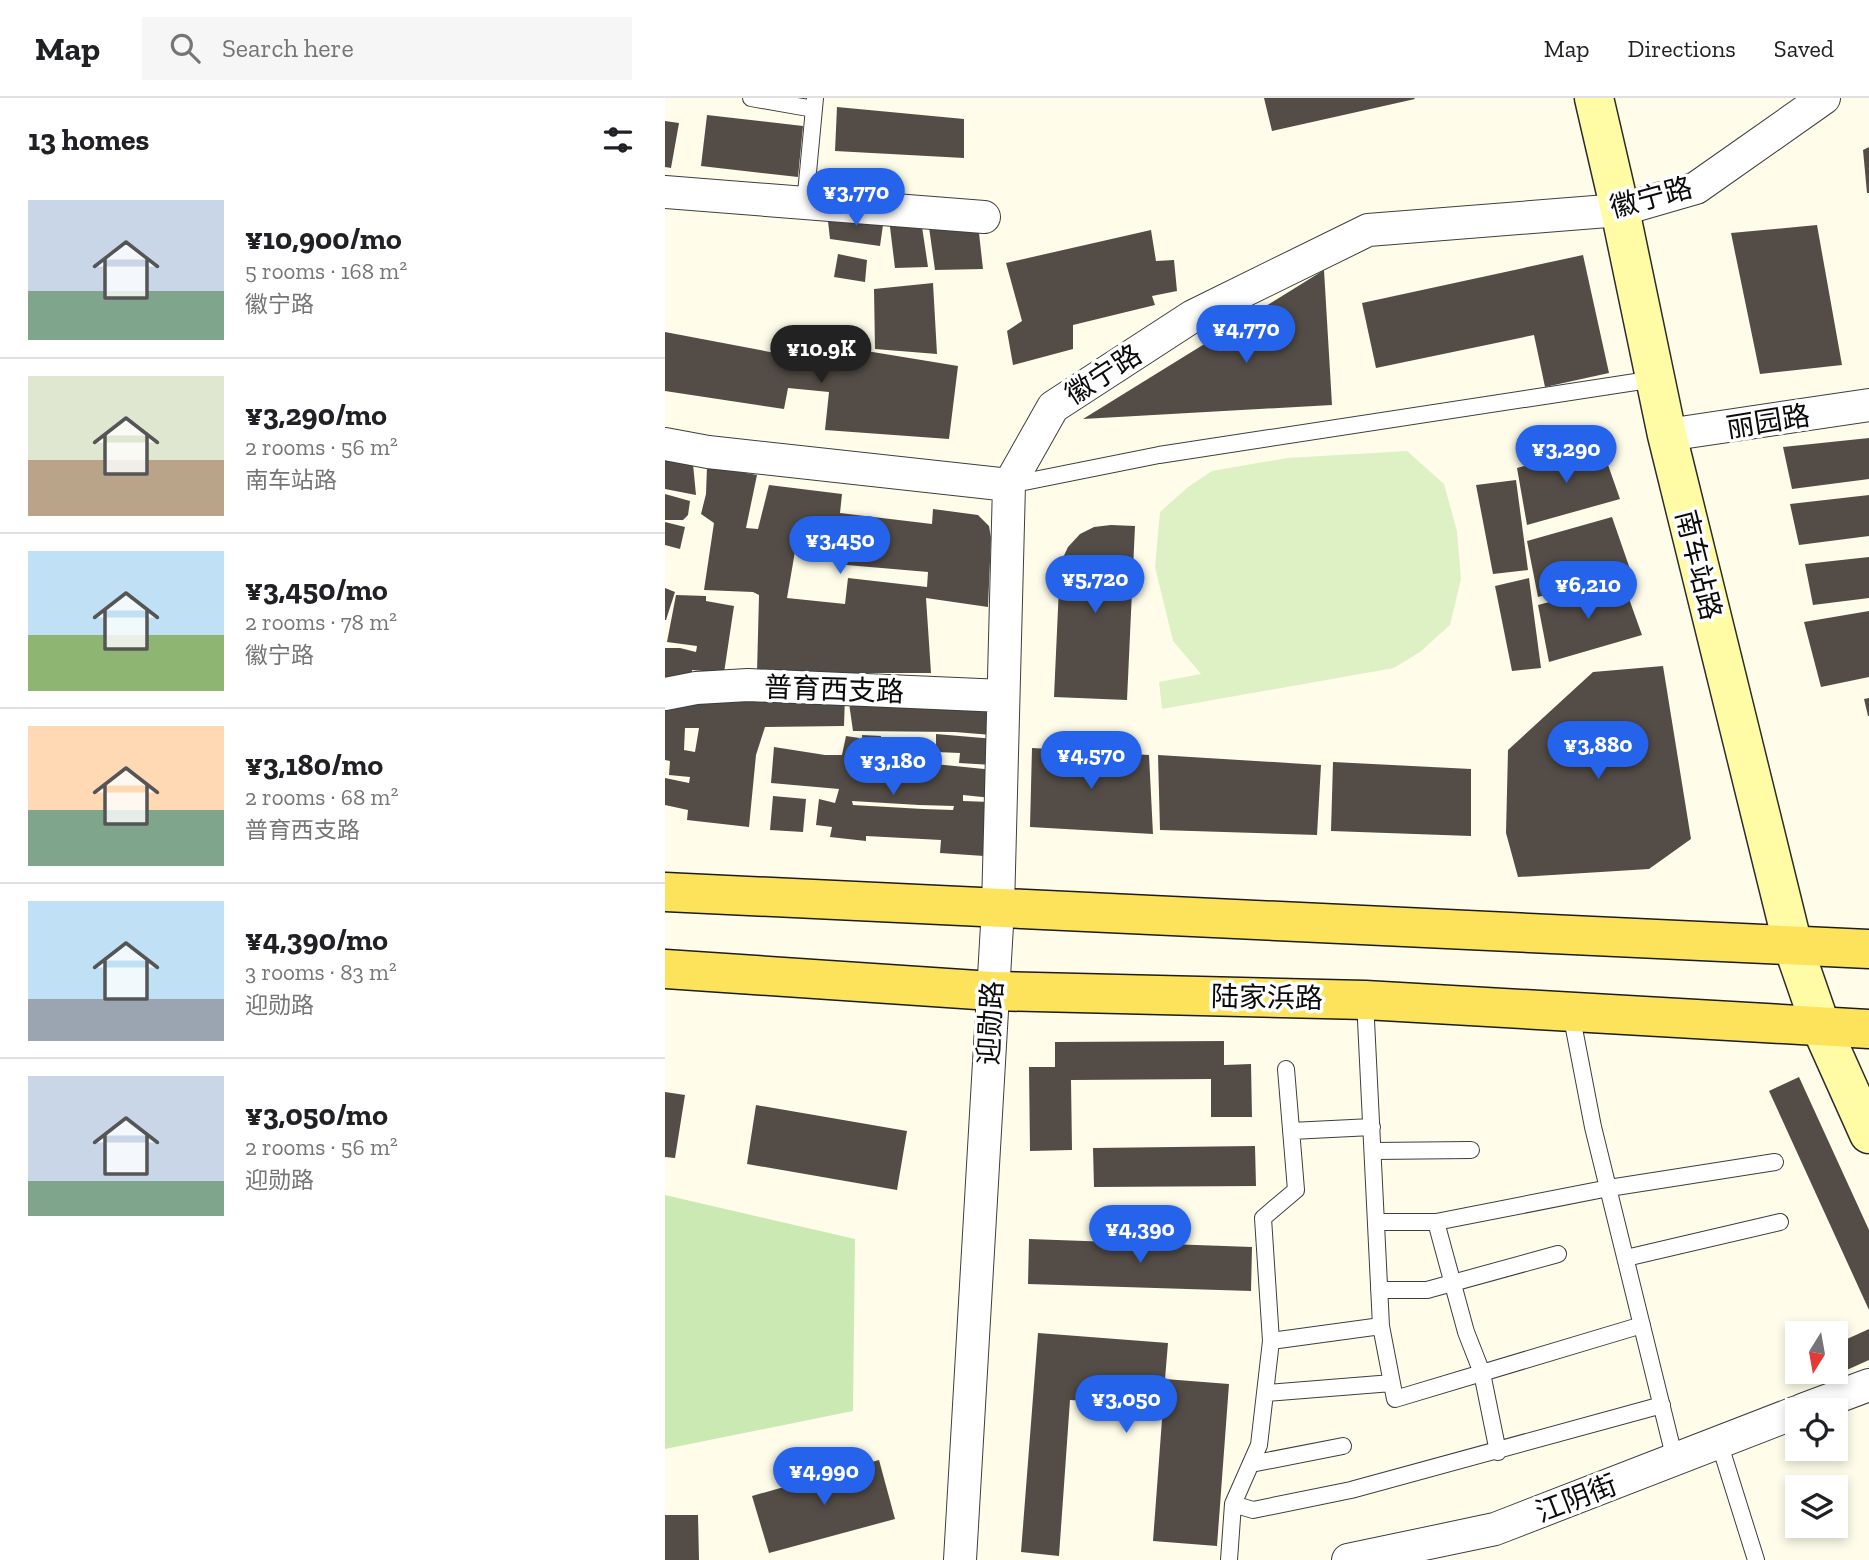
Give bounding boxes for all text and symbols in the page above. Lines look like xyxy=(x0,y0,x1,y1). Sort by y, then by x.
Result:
search box xyxy=(142,17,632,80)
text: Map xyxy=(35,29,100,68)
icon: search xyxy=(166,29,204,67)
text: Search here xyxy=(222,32,354,64)
text: Map xyxy=(1544,34,1590,63)
text: Directions xyxy=(1628,34,1736,63)
text: Saved xyxy=(1774,34,1834,63)
icon: filters xyxy=(599,121,637,159)
text: 13 homes xyxy=(28,122,149,158)
pin: ¥3,770 xyxy=(799,169,913,228)
street label: 徽宁路 xyxy=(1606,171,1696,224)
text: ¥3,770 xyxy=(823,177,889,205)
text: ¥10,900/mo xyxy=(245,221,402,257)
icon: home xyxy=(84,228,168,312)
text: 5 rooms · 168 m² xyxy=(245,257,407,285)
text: 徽宁路 xyxy=(245,290,314,318)
pin: ¥4,770 xyxy=(1189,306,1303,365)
text: ¥4,770 xyxy=(1212,314,1280,342)
pin: ¥10.9K xyxy=(764,326,878,385)
text: ¥10.9K xyxy=(786,334,856,362)
street label: 徽宁路 xyxy=(1059,338,1147,411)
text: ¥3,290/mo xyxy=(245,397,387,433)
street label: 丽园路 xyxy=(1724,399,1812,444)
icon: home xyxy=(84,404,168,488)
pin: ¥3,290 xyxy=(1509,426,1623,485)
text: 2 rooms · 56 m² xyxy=(245,433,398,461)
text: ¥3,290 xyxy=(1532,434,1600,462)
text: 南车站路 xyxy=(245,466,337,494)
street label: 南车站路 xyxy=(1669,507,1728,623)
pin: ¥3,450 xyxy=(783,517,897,576)
text: ¥3,450 xyxy=(805,525,875,553)
pin: ¥5,720 xyxy=(1038,556,1152,615)
pin: ¥6,210 xyxy=(1531,561,1645,621)
text: ¥5,720 xyxy=(1061,564,1129,592)
text: ¥6,210 xyxy=(1555,570,1621,598)
text: ¥3,450/mo xyxy=(245,572,388,608)
icon: home xyxy=(84,579,168,663)
text: 2 rooms · 78 m² xyxy=(245,608,397,636)
text: 徽宁路 xyxy=(245,641,314,669)
street label: 普育西支路 xyxy=(763,671,905,708)
pin: ¥3,880 xyxy=(1541,722,1655,781)
text: ¥3,880 xyxy=(1563,730,1633,758)
pin: ¥4,570 xyxy=(1034,732,1148,791)
pin: ¥3,180 xyxy=(836,738,950,797)
text: ¥4,570 xyxy=(1057,740,1125,768)
text: ¥3,180 xyxy=(860,746,926,774)
text: ¥3,180/mo xyxy=(245,747,383,783)
icon: home xyxy=(84,754,168,838)
text: 2 rooms · 68 m² xyxy=(245,783,398,811)
text: 普育西支路 xyxy=(245,816,360,844)
text: ¥4,390/mo xyxy=(245,922,388,958)
icon: home xyxy=(84,929,168,1013)
text: 3 rooms · 83 m² xyxy=(245,958,397,986)
street label: 迎勋路 xyxy=(972,980,1009,1066)
street label: 陆家浜路 xyxy=(1211,980,1323,1015)
text: 迎勋路 xyxy=(245,991,314,1019)
text: ¥3,050/mo xyxy=(245,1097,388,1133)
icon: home xyxy=(84,1104,168,1188)
text: 2 rooms · 56 m² xyxy=(245,1133,398,1161)
text: 迎勋路 xyxy=(245,1166,314,1194)
pin: ¥4,390 xyxy=(1083,1206,1197,1265)
text: ¥4,390 xyxy=(1105,1214,1175,1242)
north arrow xyxy=(1785,1321,1848,1384)
map controls xyxy=(1785,1321,1848,1538)
pin: ¥3,050 xyxy=(1069,1376,1183,1435)
text: ¥3,050 xyxy=(1091,1384,1161,1412)
button: locate xyxy=(1785,1398,1848,1461)
pin: ¥4,990 xyxy=(767,1448,881,1507)
text: ¥4,990 xyxy=(789,1456,859,1484)
street label: 江阴街 xyxy=(1531,1468,1621,1529)
button: layers xyxy=(1785,1475,1848,1538)

